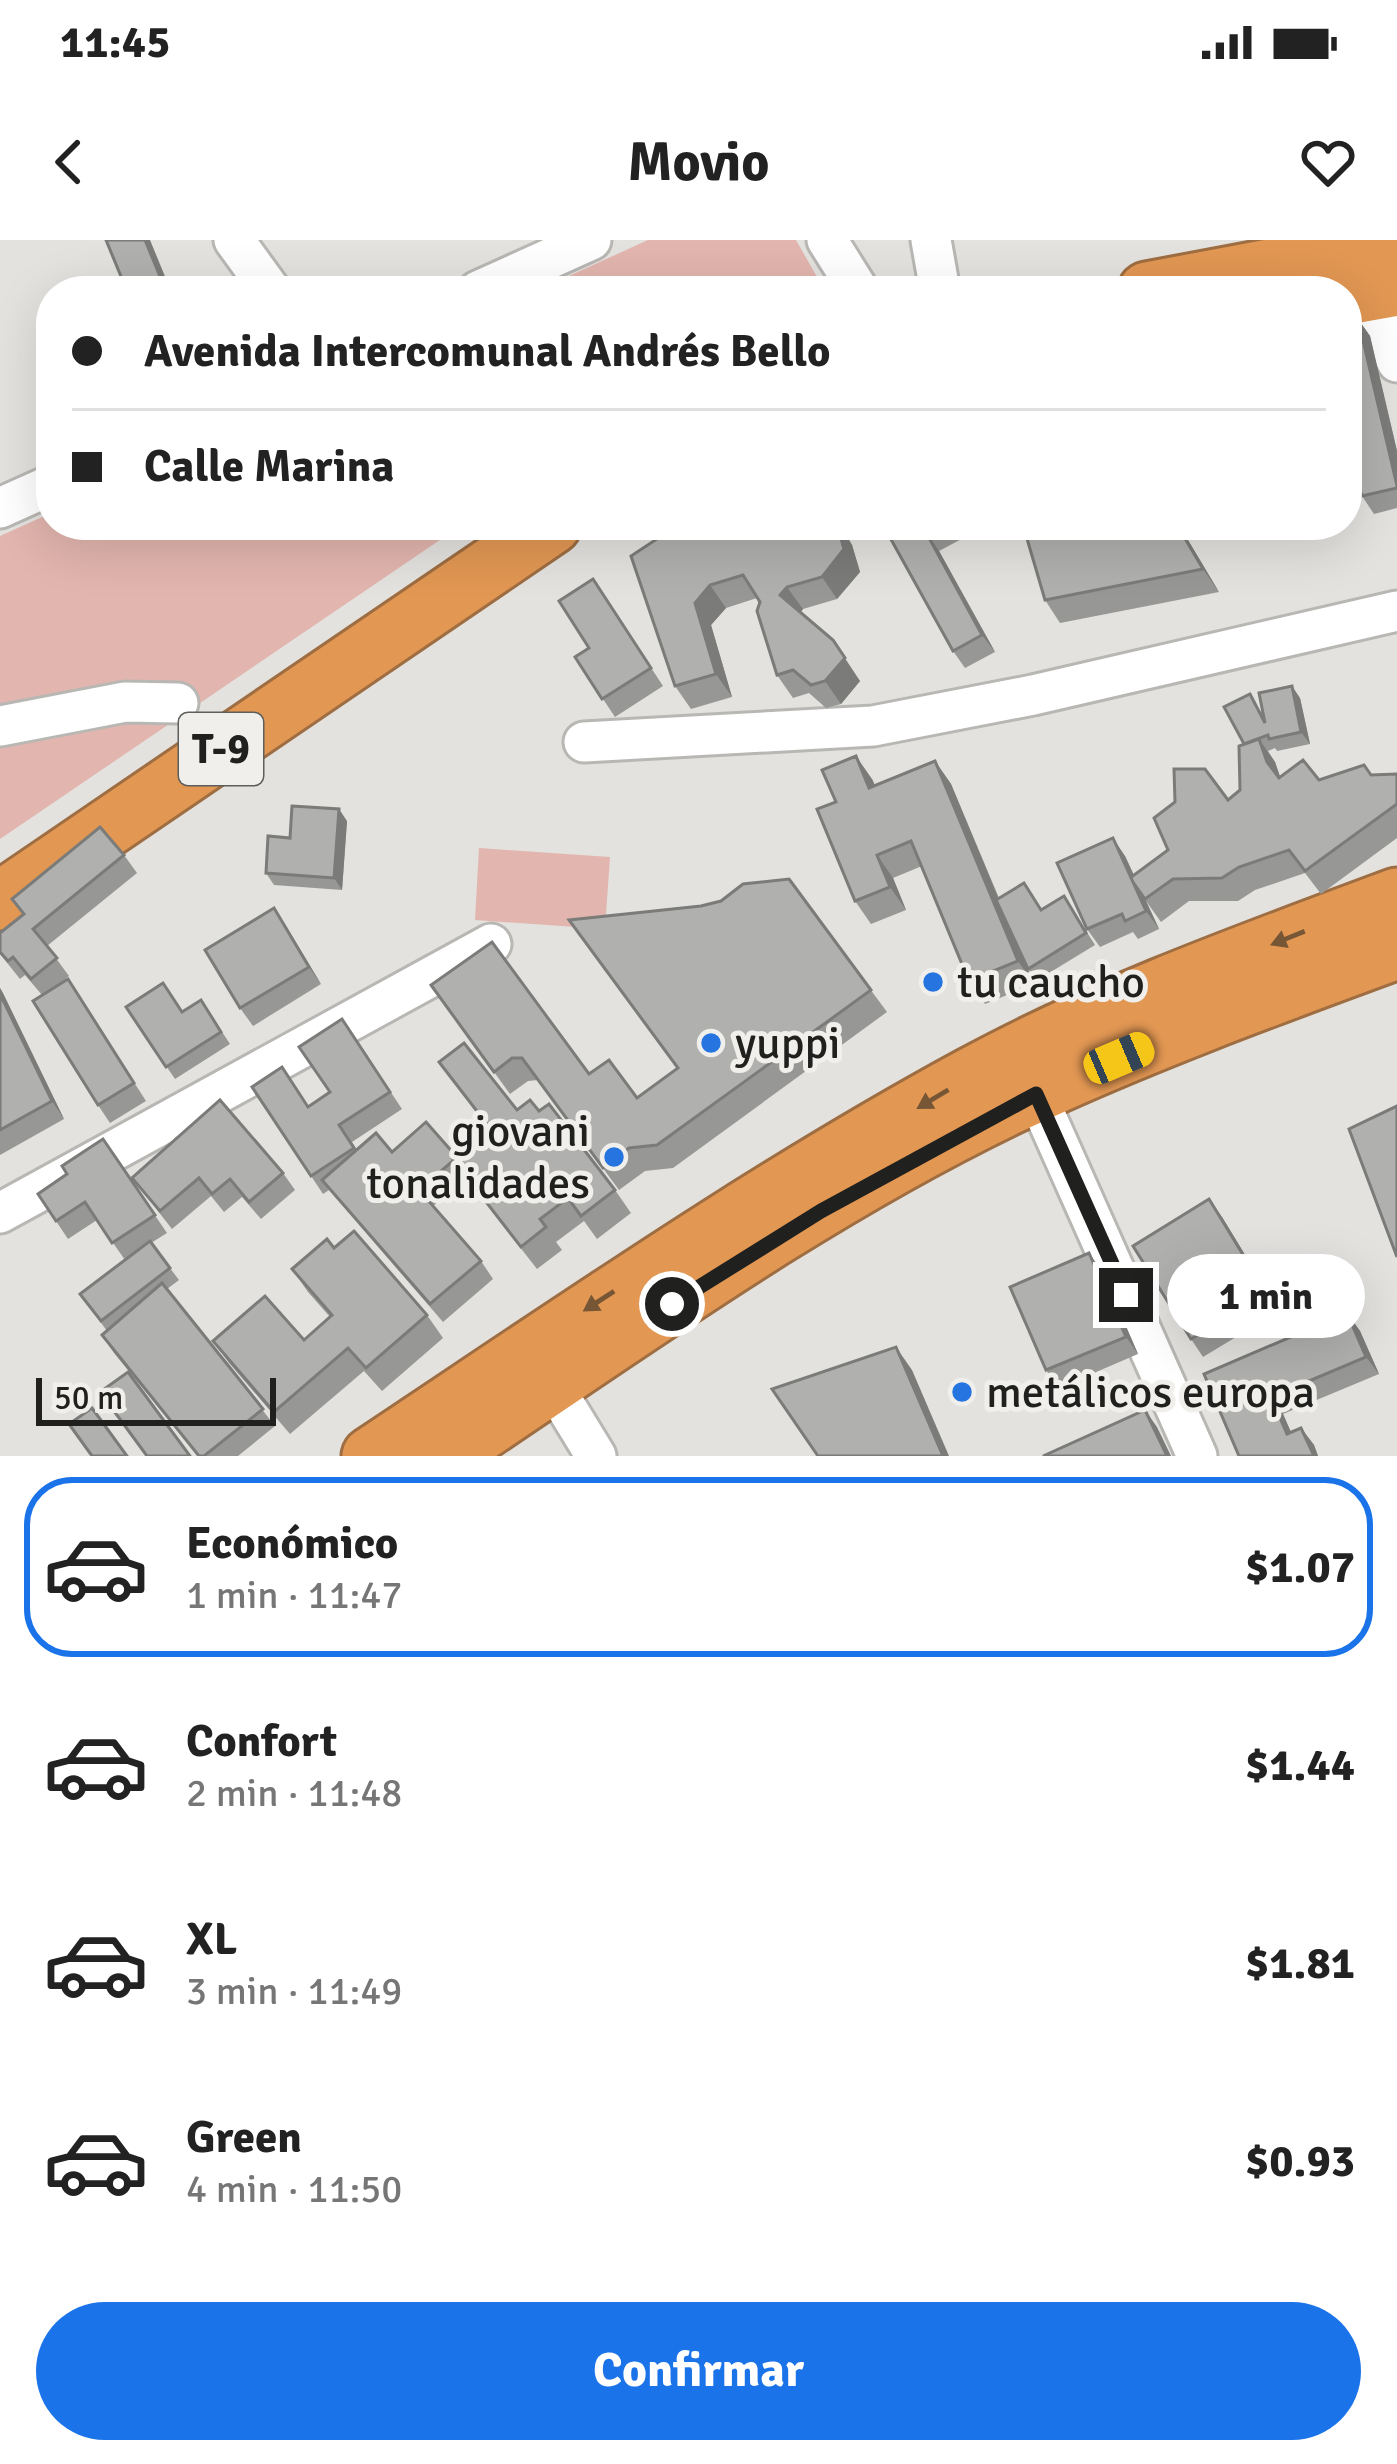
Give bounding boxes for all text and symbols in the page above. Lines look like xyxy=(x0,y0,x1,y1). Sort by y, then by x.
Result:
text: 11:45 xyxy=(60,15,170,70)
icon: back xyxy=(36,129,102,195)
text: Movio xyxy=(628,129,769,196)
icon: heart xyxy=(1295,129,1361,195)
text: Avenida Intercomunal Andrés Bello xyxy=(144,324,830,379)
text: Calle Marina xyxy=(144,439,394,494)
road number: T-9 xyxy=(179,713,263,785)
one-way arrow xyxy=(1269,930,1305,949)
place label: tu caucho xyxy=(957,955,1145,1010)
marker: tu caucho xyxy=(920,969,946,995)
place label: yuppi xyxy=(735,1016,841,1071)
car xyxy=(1079,1027,1159,1089)
marker: yuppi xyxy=(698,1030,724,1056)
one-way arrow xyxy=(916,1088,950,1109)
place label: giovani tonalidades xyxy=(366,1104,590,1211)
marker: giovani tonalidades xyxy=(601,1144,627,1170)
callout: 1 min xyxy=(1168,1253,1366,1337)
route end xyxy=(1099,1268,1153,1322)
text: 1 min xyxy=(1219,1272,1313,1320)
route start xyxy=(645,1277,699,1331)
one-way arrow xyxy=(583,1290,616,1312)
place label: metálicos europa xyxy=(986,1365,1315,1420)
scale bar xyxy=(36,1372,276,1425)
text: 50 m xyxy=(54,1378,123,1419)
marker: metálicos europa xyxy=(949,1379,975,1405)
icon: car xyxy=(42,1513,150,1621)
text: Económico xyxy=(186,1516,398,1571)
text: $1.07 xyxy=(1245,1540,1355,1595)
text: 1 min · 11:47 xyxy=(186,1571,402,1619)
icon: car xyxy=(42,1711,150,1819)
text: Confort xyxy=(186,1714,337,1769)
text: $1.44 xyxy=(1245,1738,1355,1793)
text: 2 min · 11:48 xyxy=(186,1769,402,1817)
icon: car xyxy=(42,1909,150,2017)
text: XL xyxy=(186,1912,237,1967)
text: $1.81 xyxy=(1245,1936,1355,1991)
text: 3 min · 11:49 xyxy=(186,1967,402,2015)
icon: car xyxy=(42,2107,150,2215)
text: Green xyxy=(186,2110,302,2165)
text: $0.93 xyxy=(1245,2134,1355,2189)
text: 4 min · 11:50 xyxy=(186,2165,402,2213)
button: Confirmar xyxy=(36,2302,1361,2440)

